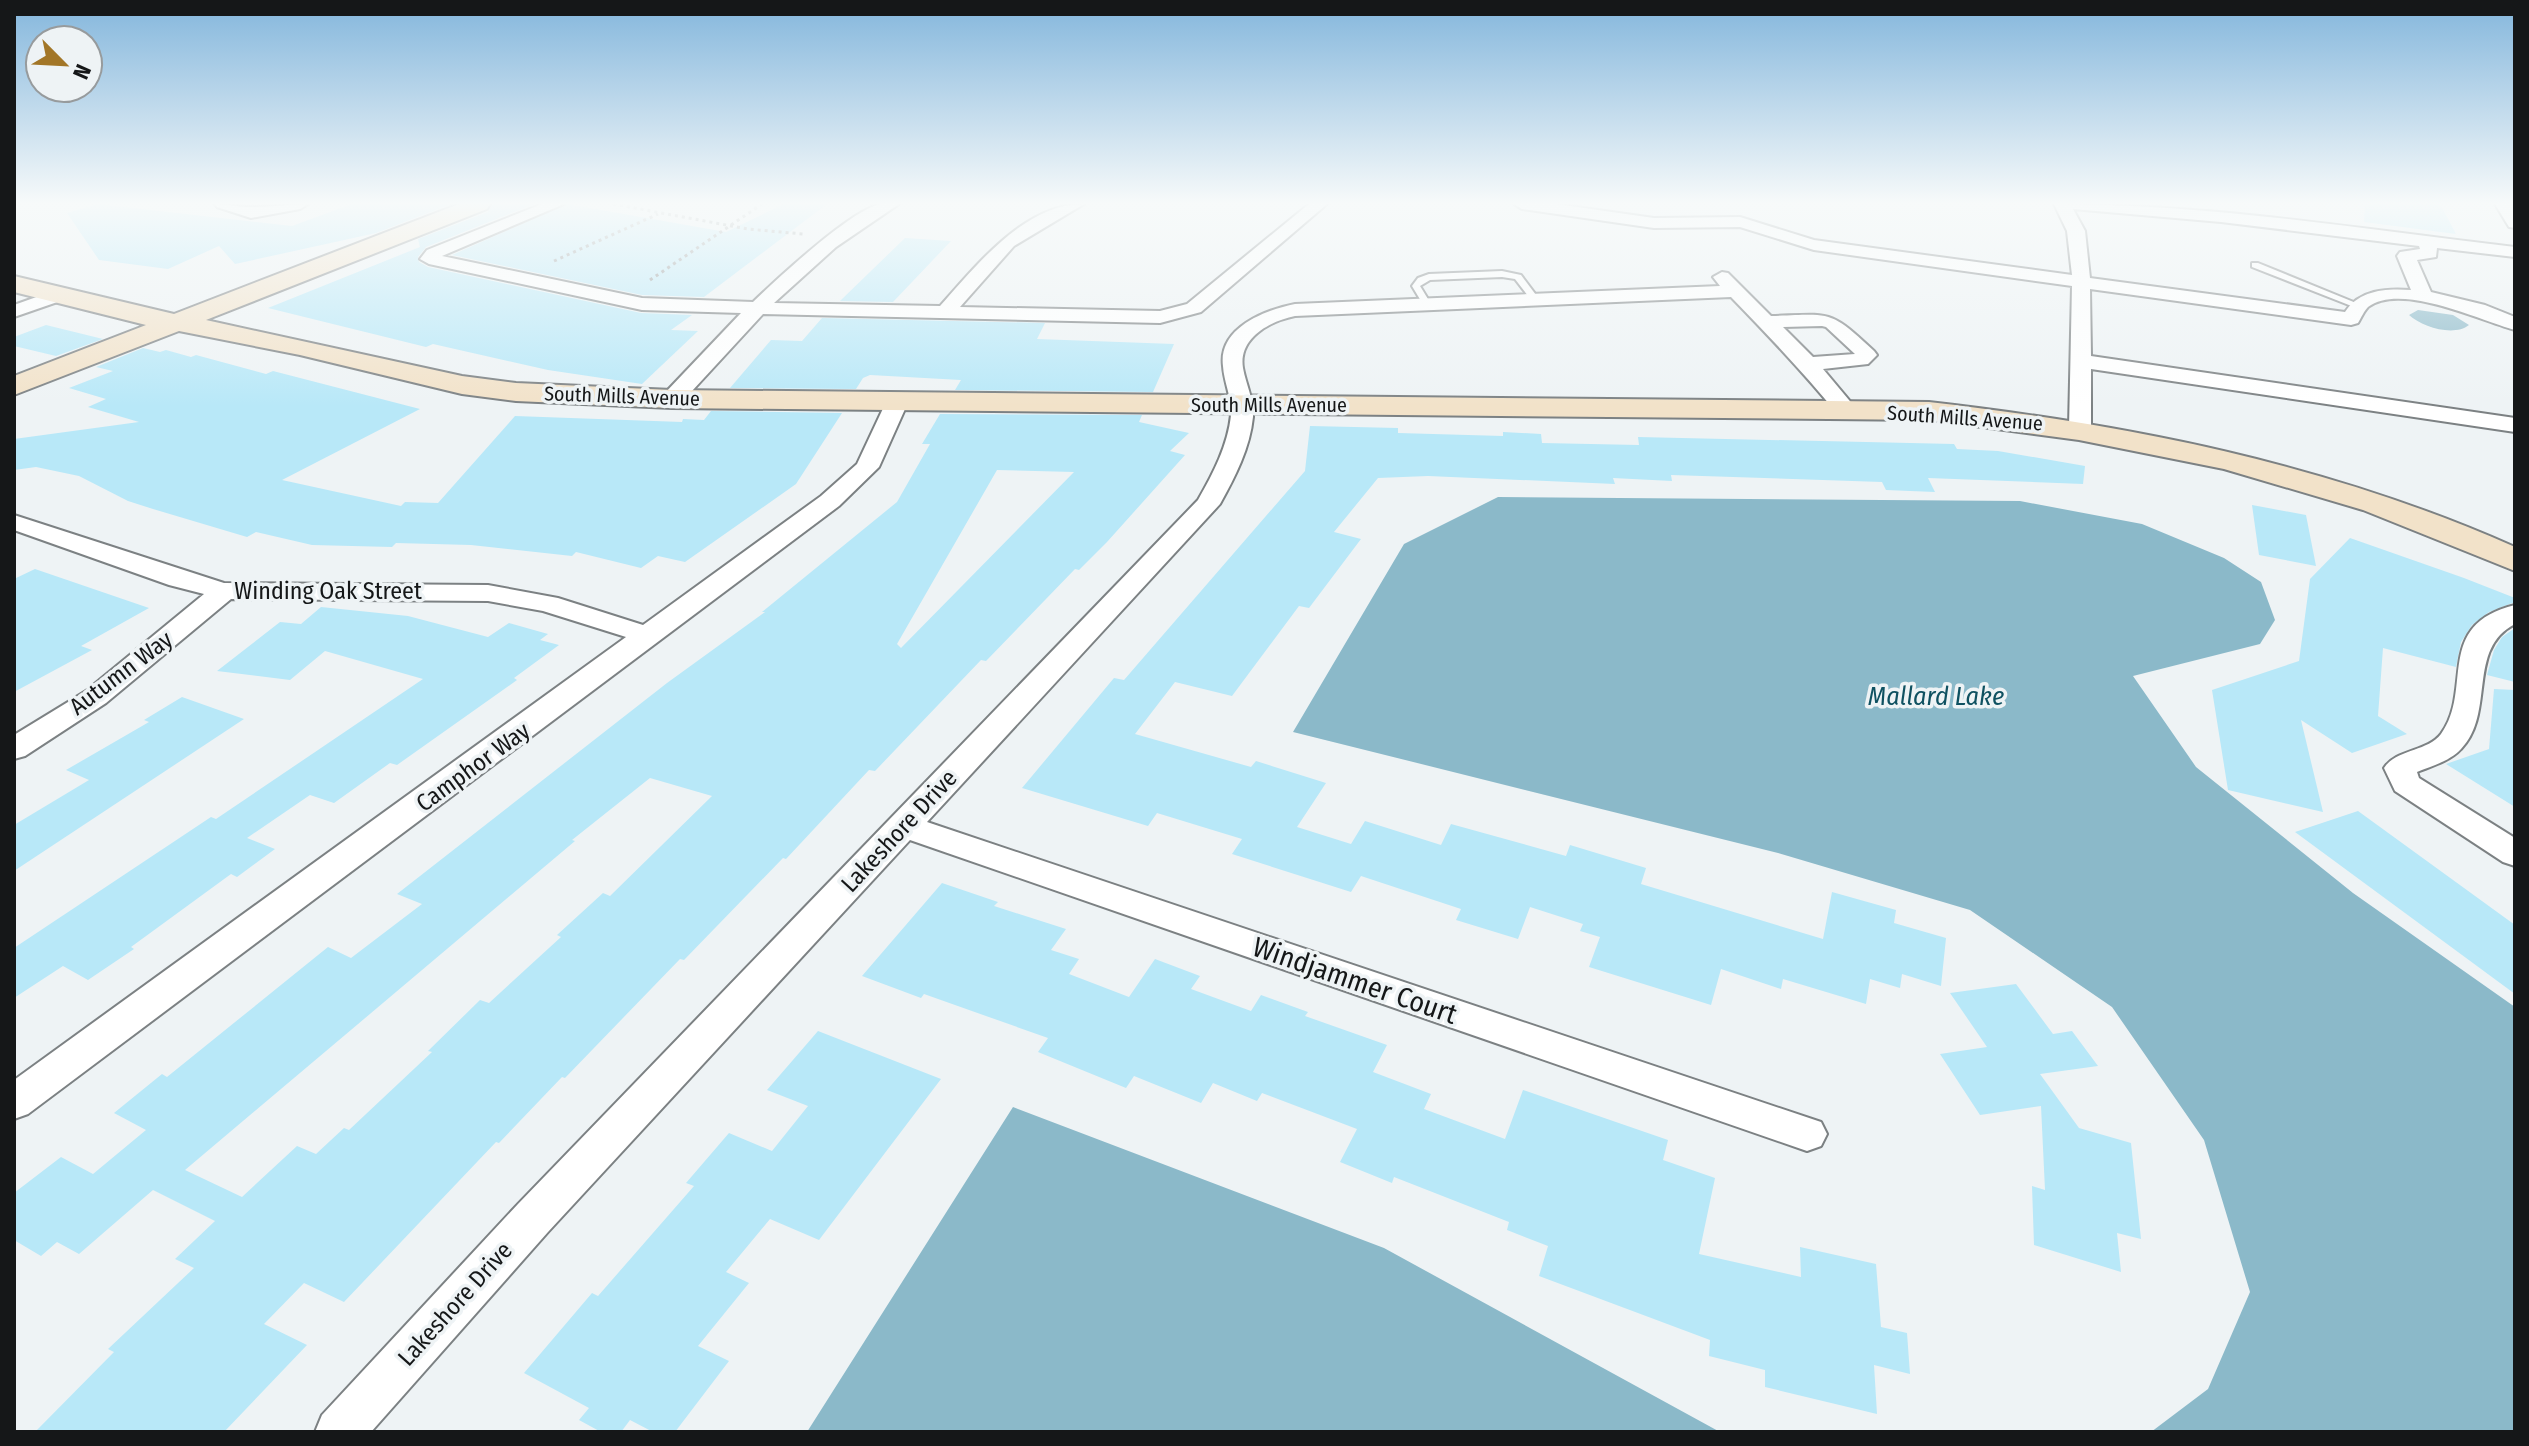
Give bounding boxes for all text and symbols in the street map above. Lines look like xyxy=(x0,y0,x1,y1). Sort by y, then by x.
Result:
north arrow xyxy=(24,24,104,104)
text: N xyxy=(67,60,97,83)
street label: South Mills Avenue xyxy=(544,381,700,411)
street label: South Mills Avenue xyxy=(1191,393,1347,417)
street label: South Mills Avenue xyxy=(1886,401,2044,435)
street label: Winding Oak Street xyxy=(234,577,422,605)
street label: Autumn Way xyxy=(64,625,178,721)
water label: Mallard Lake xyxy=(1868,681,2004,712)
street label: Camphor Way xyxy=(411,716,536,818)
street label: Lakeshore Drive xyxy=(835,764,963,898)
street label: Windjammer Court xyxy=(1248,930,1462,1031)
street label: Lakeshore Drive xyxy=(392,1236,518,1372)

